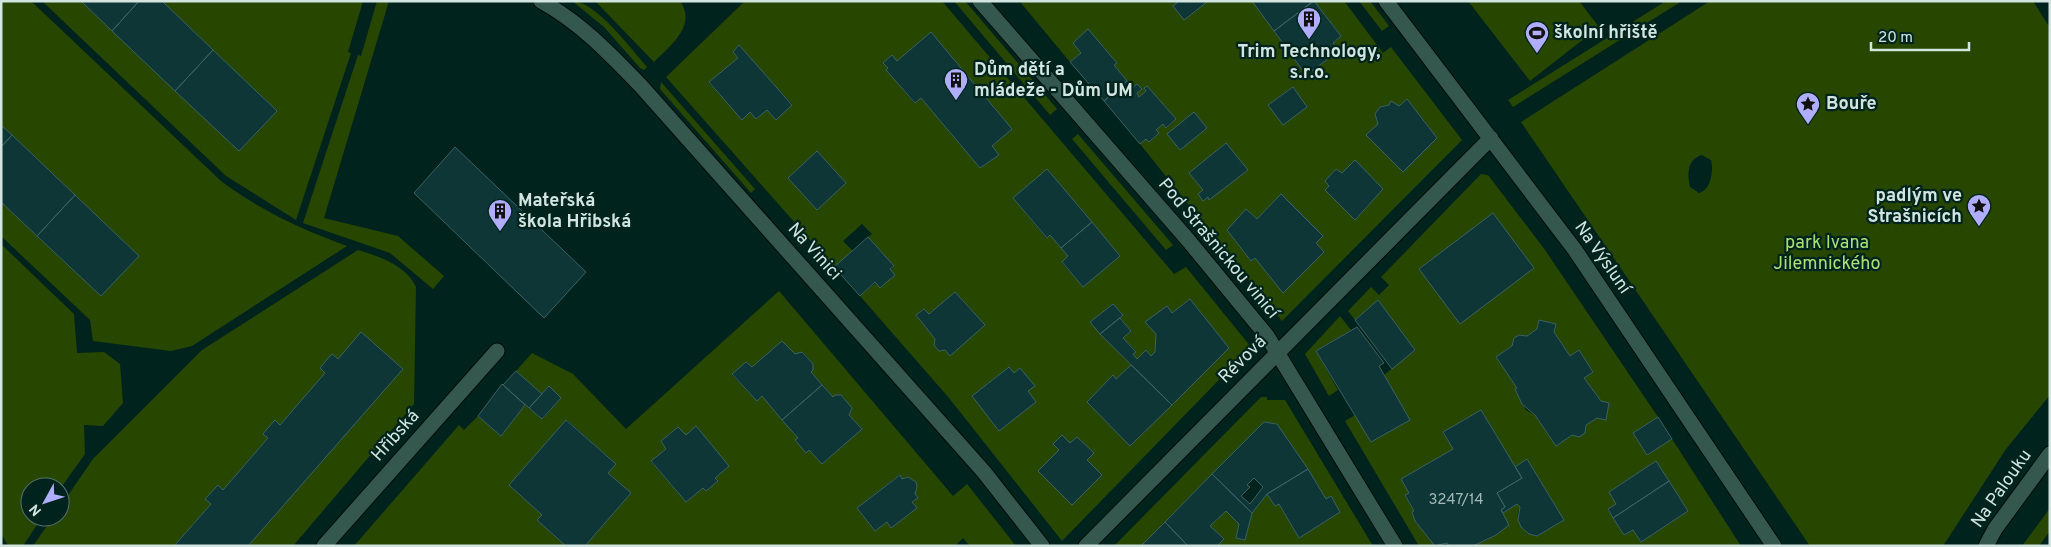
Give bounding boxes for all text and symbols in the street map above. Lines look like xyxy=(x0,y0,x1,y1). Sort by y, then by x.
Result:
building icon: Trim Technology, s.r.o. xyxy=(1296,6,1322,40)
sports icon: školní hřiště xyxy=(1524,20,1550,54)
scale bar xyxy=(1871,20,1968,52)
place label: školní hřiště xyxy=(1554,22,1658,45)
text: 20 m xyxy=(1878,29,1913,48)
place label: Trim Technology, s.r.o. xyxy=(1237,41,1381,85)
place label: Dům dětí a mládeže - Dům UM xyxy=(974,59,1133,103)
building icon: Dům dětí a mládeže - Dům UM xyxy=(943,67,969,101)
place icon: Bouře xyxy=(1795,91,1821,125)
place label: Bouře xyxy=(1826,93,1877,116)
street label: Pod Strašnickou vinicí xyxy=(1152,174,1284,325)
place label: padlým ve Strašnicích xyxy=(1868,185,1962,229)
place label: Mateřská škola Hřibská xyxy=(518,190,631,234)
place icon: padlým ve Strašnicích xyxy=(1966,193,1992,227)
building icon: Mateřská škola Hřibská xyxy=(487,198,513,232)
street label: Na Výsluní xyxy=(1569,217,1636,300)
street label: Na Vinici xyxy=(782,218,846,286)
park label: park Ivana Jilemnického xyxy=(1773,232,1881,276)
street label: Révová xyxy=(1214,331,1272,389)
street label: Hřibská xyxy=(367,405,425,467)
street label: Na Palouku xyxy=(1967,445,2037,533)
north arrow xyxy=(20,477,70,527)
house number: 3247/14 xyxy=(1428,491,1484,510)
text: N xyxy=(26,500,46,519)

